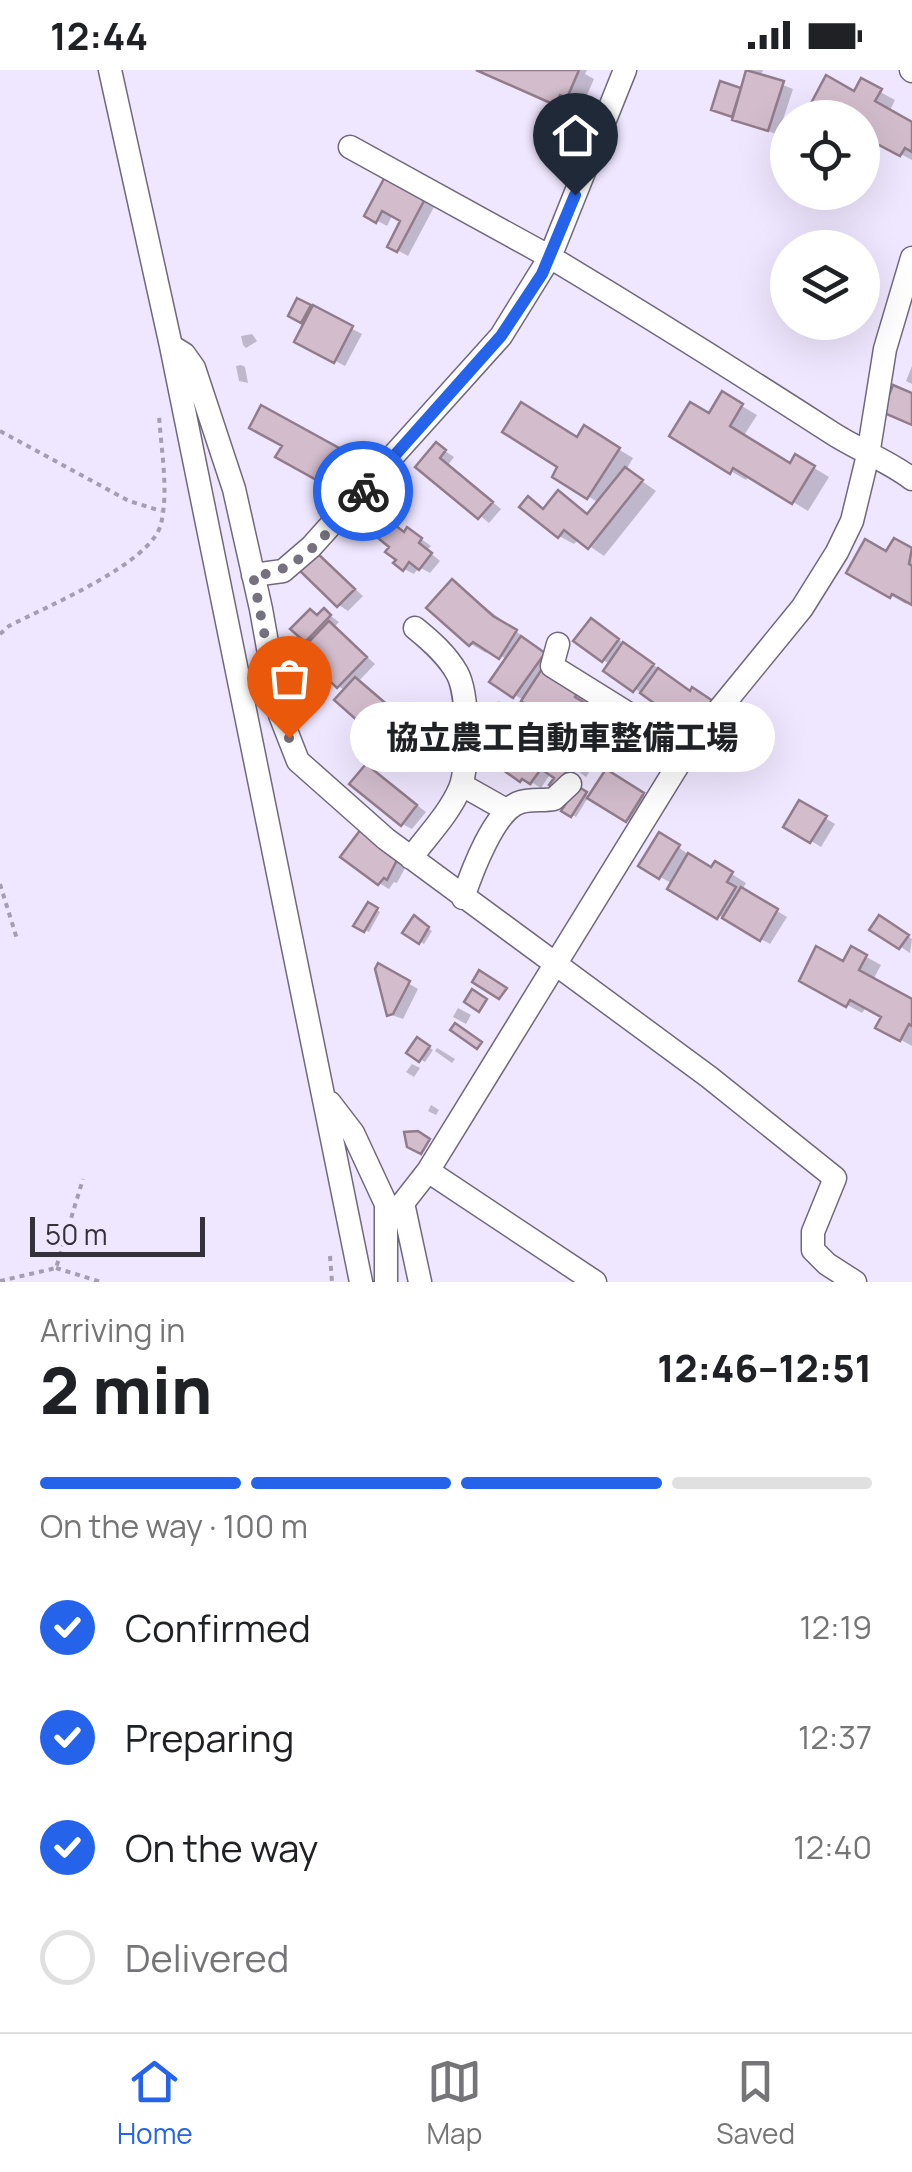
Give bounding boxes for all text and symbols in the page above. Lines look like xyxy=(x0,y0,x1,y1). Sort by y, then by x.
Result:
text: 12:44 xyxy=(50,9,148,61)
pin xyxy=(533,93,618,196)
map controls xyxy=(770,100,880,340)
button: locate xyxy=(770,100,880,210)
icon: home xyxy=(548,108,603,163)
button: layers xyxy=(770,230,880,340)
courier xyxy=(313,441,413,541)
icon: bike xyxy=(336,464,391,519)
pin xyxy=(247,636,332,739)
icon: bag xyxy=(262,651,317,706)
callout: 協立農工自動車整備工場 xyxy=(349,703,774,773)
text: 協立農工自動車整備工場 xyxy=(386,715,739,759)
scale bar xyxy=(30,1212,205,1256)
text: 50 m xyxy=(45,1215,108,1253)
text: Arriving in xyxy=(40,1308,185,1352)
text: 12:46–12:51 xyxy=(657,1341,872,1393)
text: 2 min xyxy=(40,1345,212,1434)
text: On the way · 100 m xyxy=(40,1504,308,1548)
icon: check xyxy=(40,1600,95,1655)
text: Confirmed xyxy=(125,1601,311,1653)
text: 12:19 xyxy=(799,1605,872,1649)
icon: check xyxy=(40,1710,95,1765)
text: Preparing xyxy=(125,1711,294,1763)
text: 12:37 xyxy=(798,1715,872,1759)
icon: check xyxy=(40,1820,95,1875)
text: On the way xyxy=(125,1821,318,1873)
text: 12:40 xyxy=(793,1825,872,1869)
text: Delivered xyxy=(125,1931,289,1983)
tab: Home xyxy=(117,2054,193,2152)
tab: Map xyxy=(427,2054,482,2152)
tab: Saved xyxy=(716,2054,795,2152)

